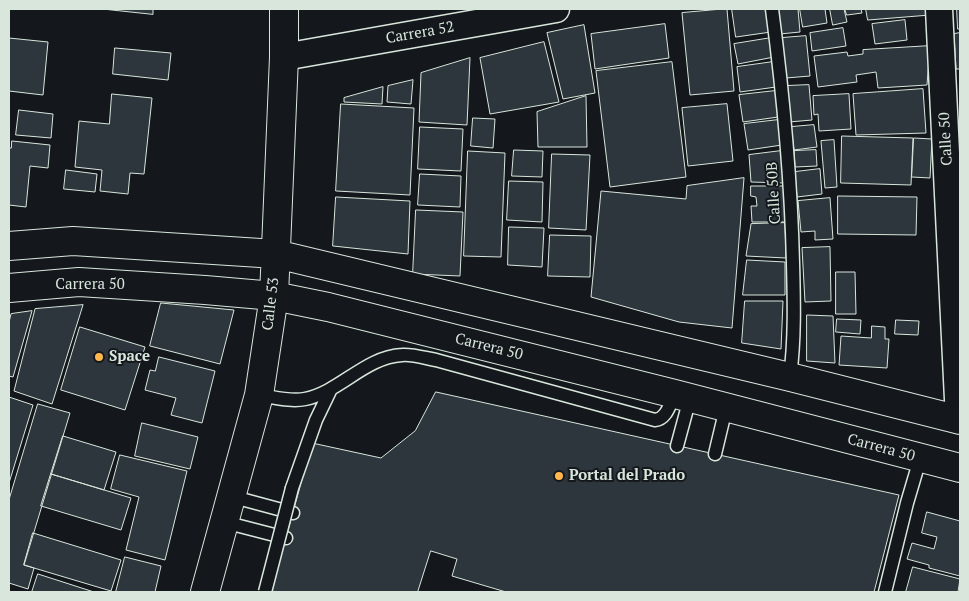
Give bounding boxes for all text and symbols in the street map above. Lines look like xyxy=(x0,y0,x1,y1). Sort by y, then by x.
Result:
street label: Carrera 52 xyxy=(384,18,456,48)
street label: Calle 50 xyxy=(936,112,956,166)
street label: Calle 50B xyxy=(763,161,785,225)
street label: Carrera 50 xyxy=(55,276,125,294)
street label: Calle 53 xyxy=(259,276,283,332)
street label: Carrera 50 xyxy=(453,330,525,364)
place label: Space xyxy=(109,348,150,366)
marker: Space xyxy=(93,351,105,363)
street label: Carrera 50 xyxy=(845,430,917,466)
place label: Portal del Prado xyxy=(569,467,685,485)
marker: Portal del Prado xyxy=(553,470,565,482)

